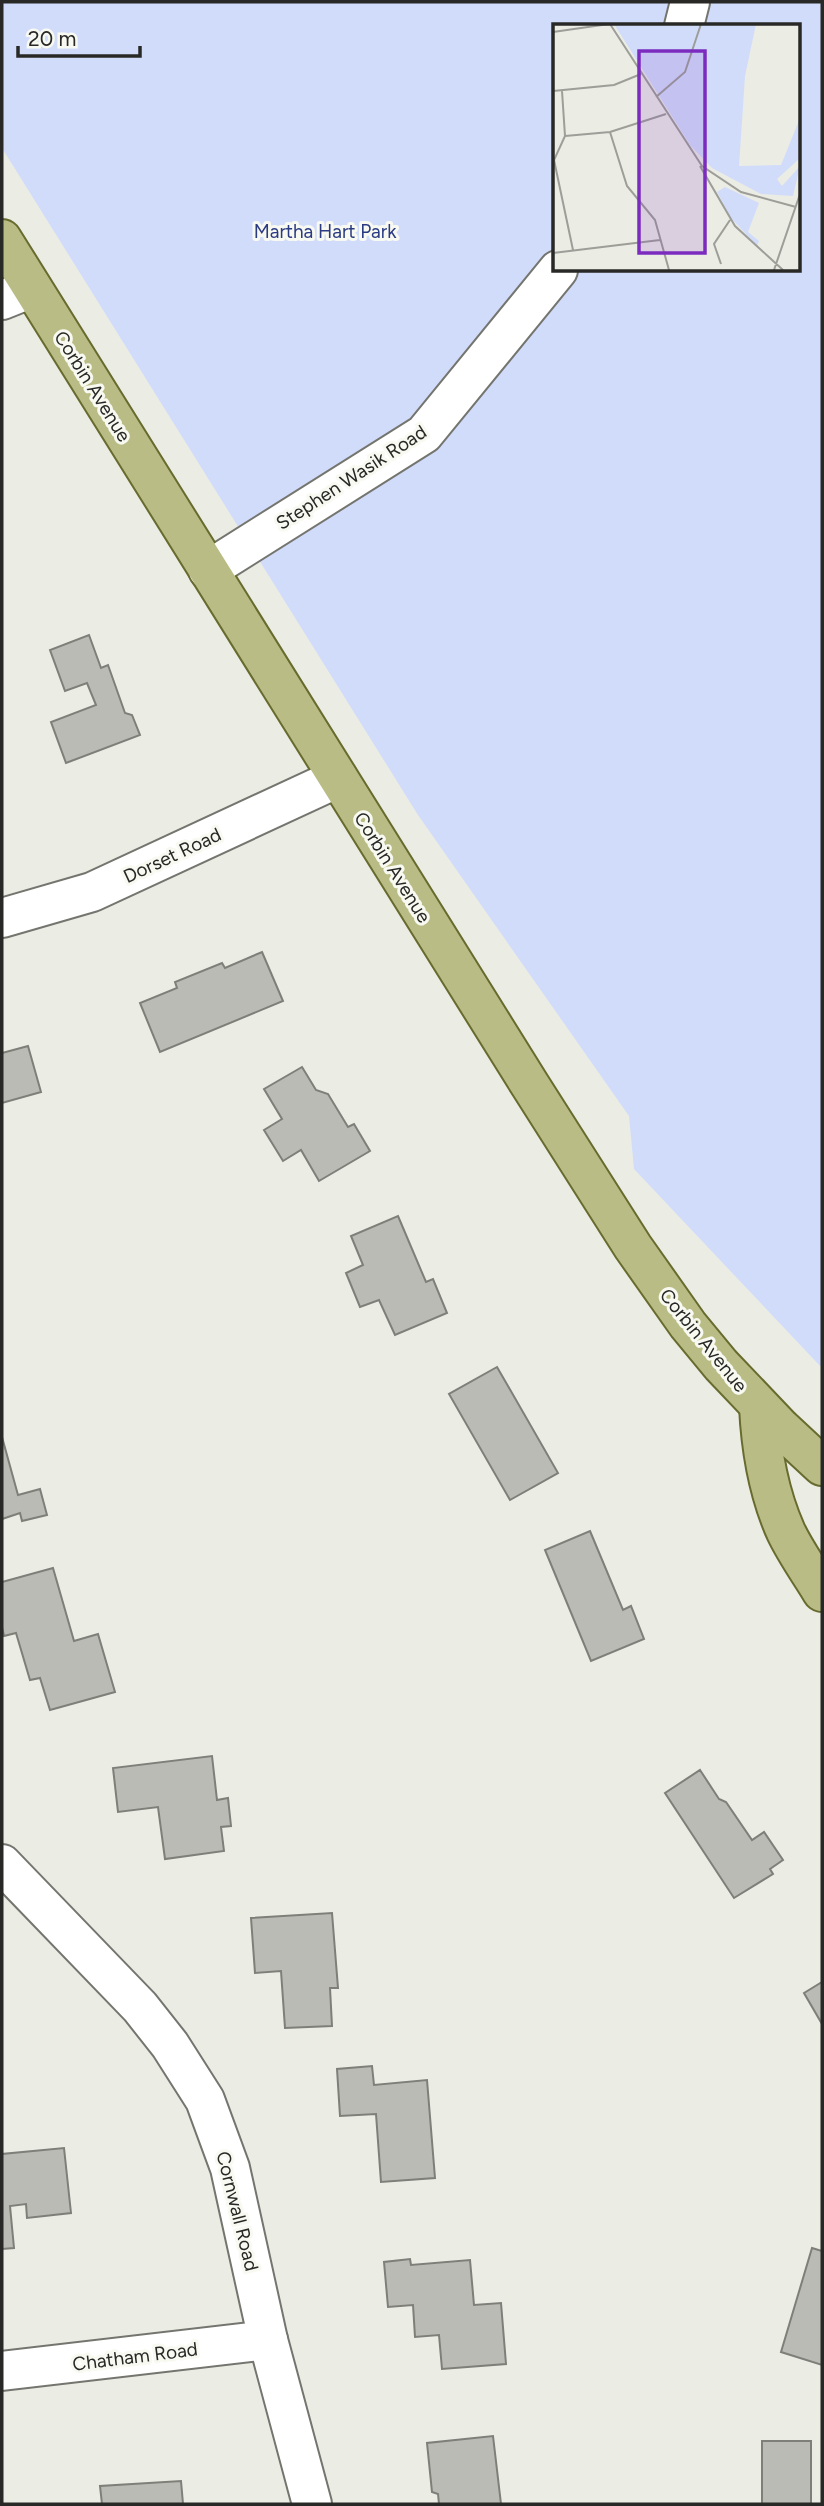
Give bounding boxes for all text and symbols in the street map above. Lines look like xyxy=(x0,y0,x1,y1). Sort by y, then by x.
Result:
scale bar xyxy=(18,14,140,58)
inset map xyxy=(553,24,800,271)
text: 20 m xyxy=(28,26,76,51)
park label: Martha Hart Park xyxy=(254,220,397,243)
street label: Corbin Avenue xyxy=(49,327,136,446)
street label: Stephen Wasik Road xyxy=(272,420,431,535)
street label: Corbin Avenue xyxy=(349,808,436,927)
street label: Dorset Road xyxy=(120,823,225,888)
street label: Corbin Avenue xyxy=(655,1284,752,1397)
street label: Cornwall Road xyxy=(212,2149,264,2273)
street label: Chatham Road xyxy=(71,2337,199,2376)

